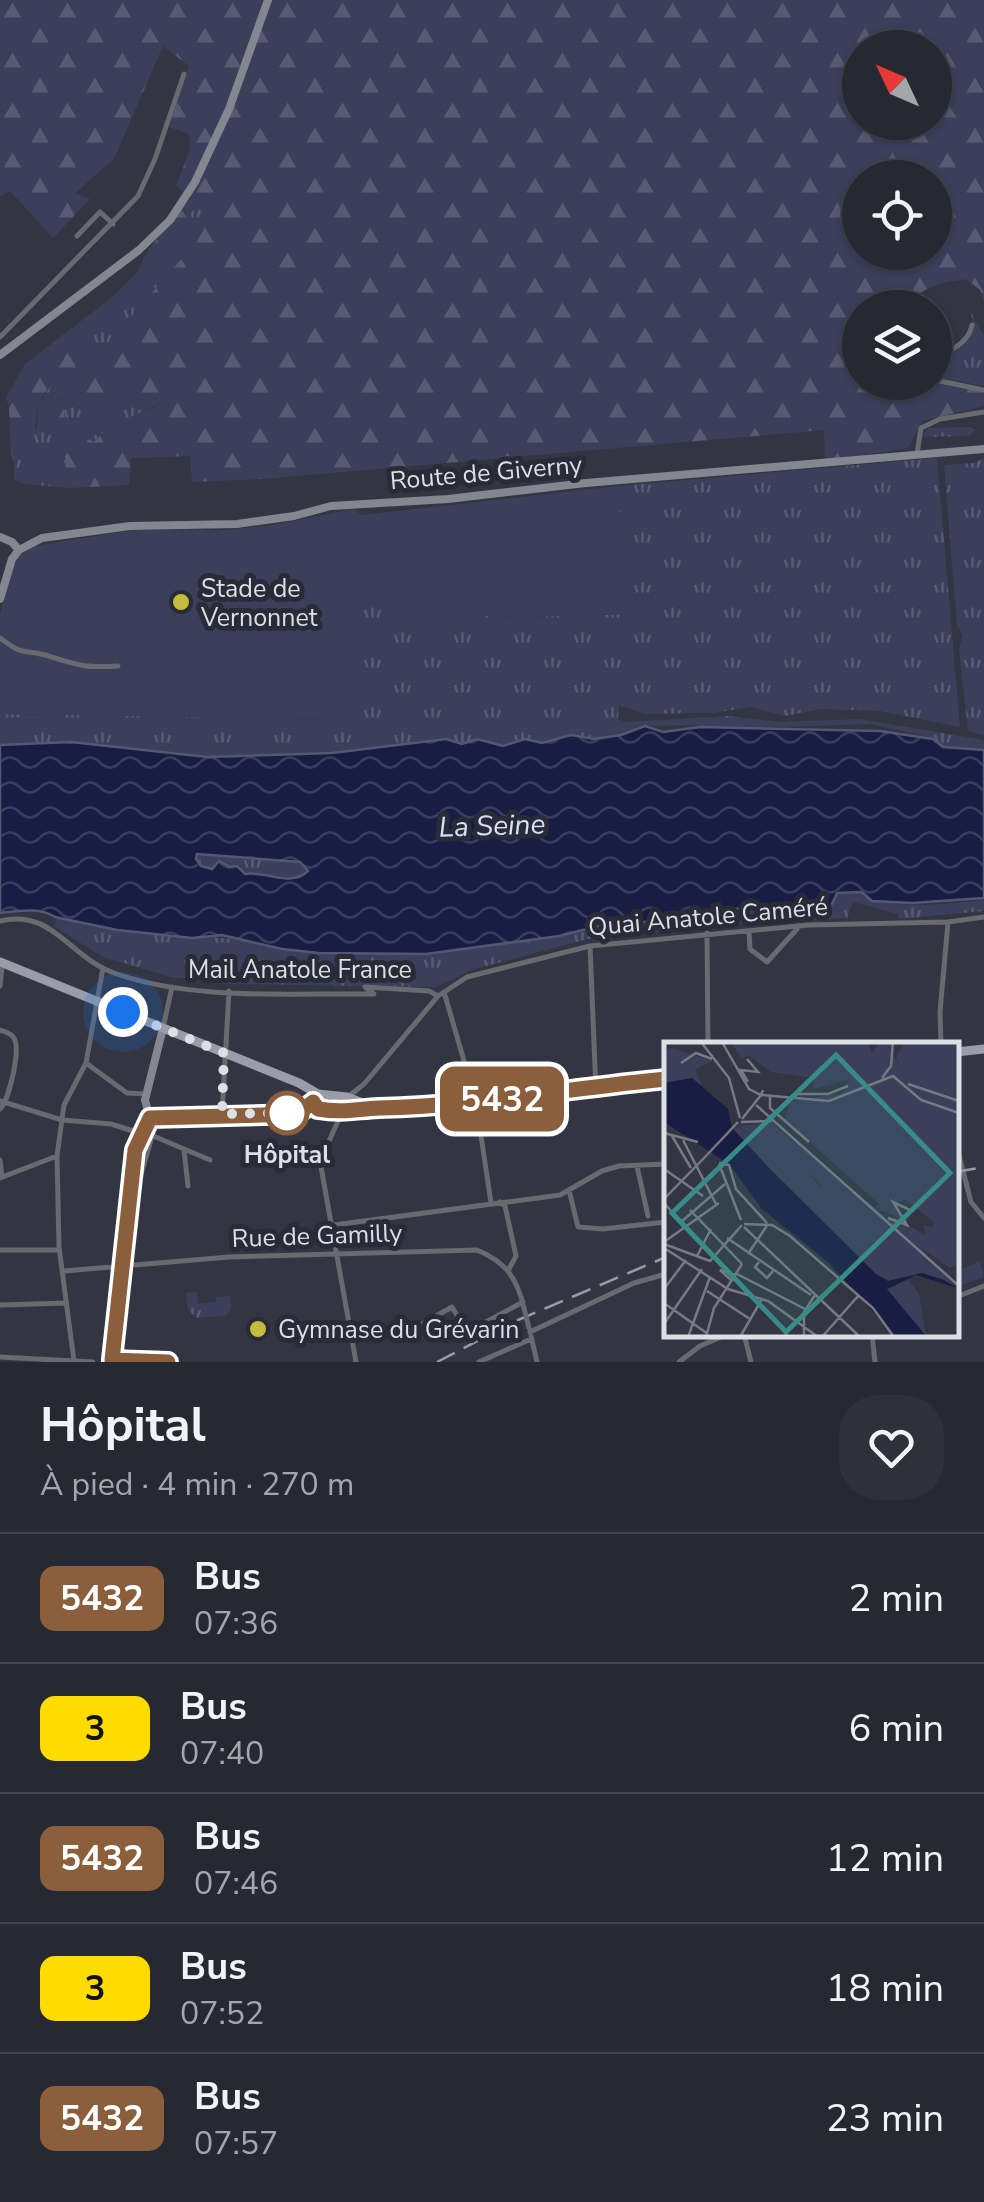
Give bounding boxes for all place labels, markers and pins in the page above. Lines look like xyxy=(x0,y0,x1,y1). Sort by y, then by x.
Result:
place label: Stade de Vernonnet xyxy=(200,572,318,635)
marker: Stade de Vernonnet xyxy=(170,591,192,613)
marker: Hôpital xyxy=(266,1092,308,1134)
place label: Hôpital xyxy=(244,1138,330,1172)
place label: Gymnase du Grévarin xyxy=(278,1313,520,1347)
marker: Gymnase du Grévarin xyxy=(247,1318,269,1340)

